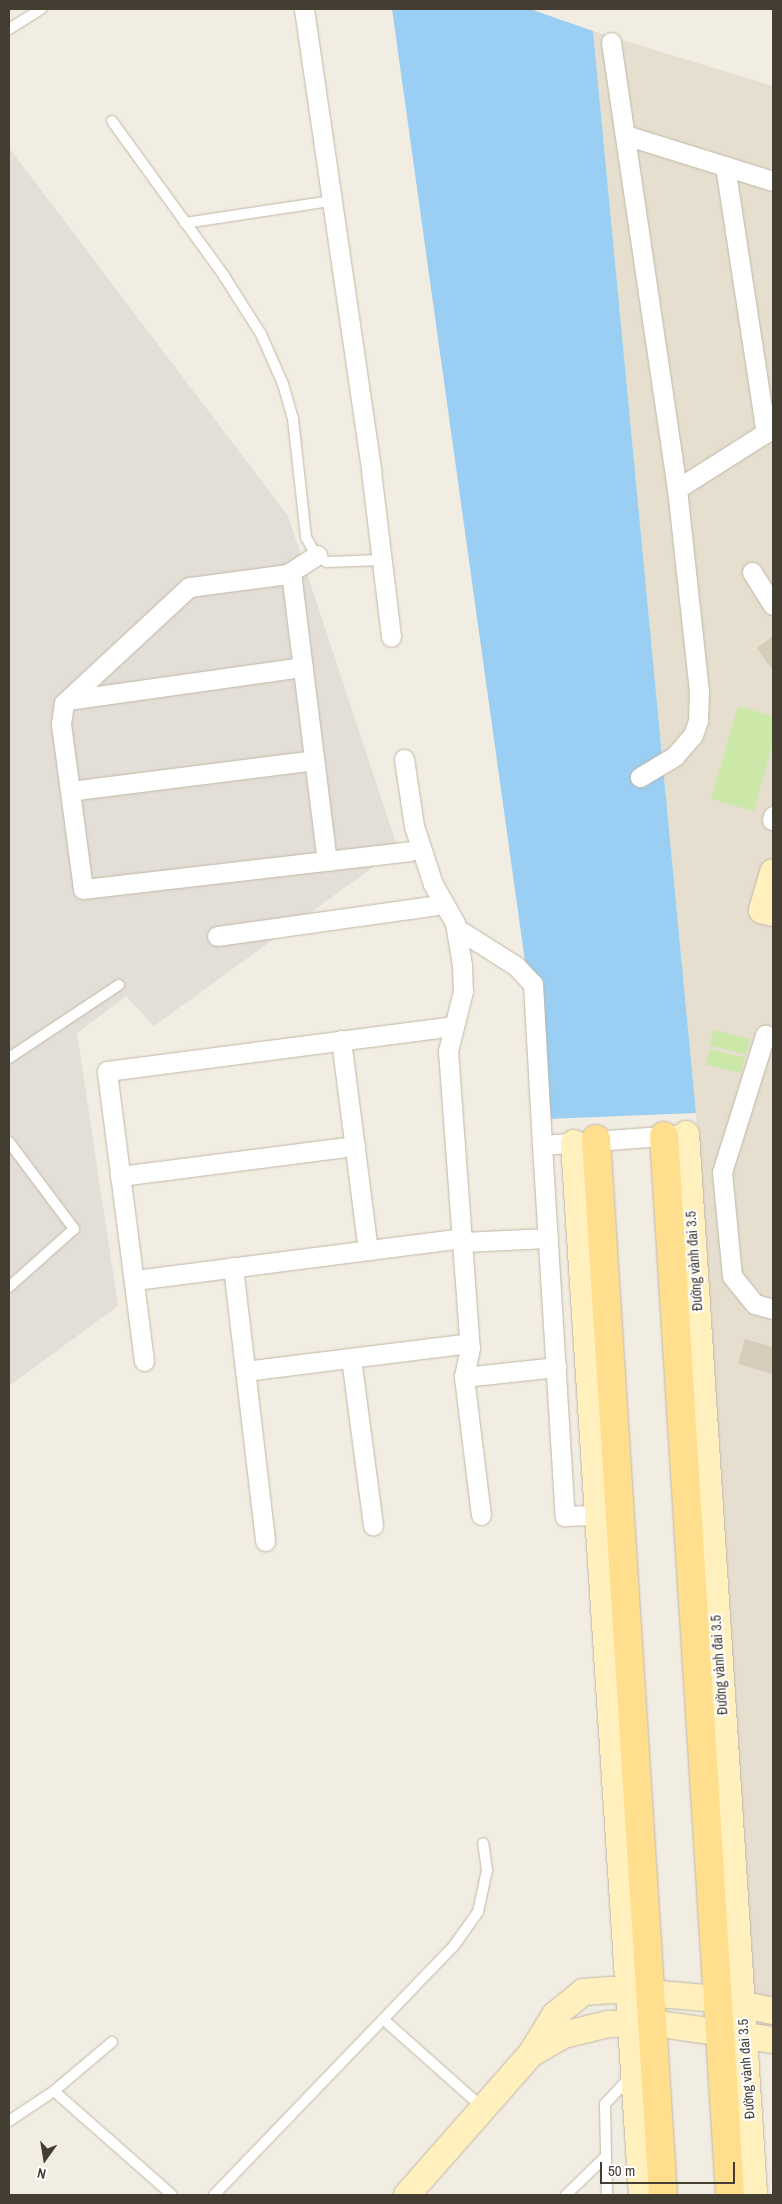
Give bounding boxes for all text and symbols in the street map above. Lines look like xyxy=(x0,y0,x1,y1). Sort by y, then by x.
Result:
street label: Đường vành đai 3.5 xyxy=(682,1210,706,1312)
street label: Đường vành đai 3.5 xyxy=(707,1614,731,1716)
street label: Đường vành đai 3.5 xyxy=(734,2018,758,2120)
north arrow xyxy=(20,2134,70,2184)
scale bar xyxy=(602,2152,737,2184)
text: 50 m xyxy=(608,2160,635,2181)
text: N xyxy=(36,2164,48,2183)

